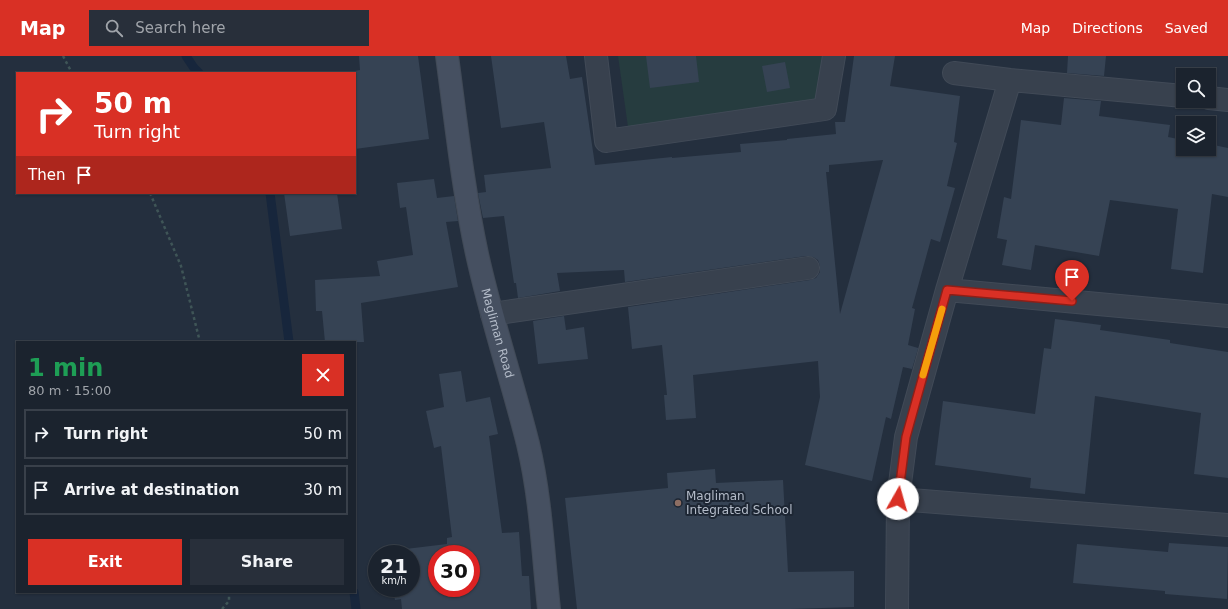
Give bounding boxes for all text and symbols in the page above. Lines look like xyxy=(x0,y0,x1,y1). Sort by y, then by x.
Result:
search box xyxy=(89,10,369,46)
text: Map xyxy=(20,17,65,39)
icon: search xyxy=(103,17,125,39)
text: Search here xyxy=(135,19,225,37)
text: Map xyxy=(1021,20,1050,36)
text: Directions xyxy=(1072,20,1143,36)
text: Saved xyxy=(1165,20,1208,36)
map controls xyxy=(1176,68,1216,156)
button: search xyxy=(1176,68,1216,108)
text: 50 m xyxy=(94,87,172,120)
icon: right xyxy=(28,88,80,140)
button: layers xyxy=(1176,116,1216,156)
text: Turn right xyxy=(94,121,180,142)
icon: arrive xyxy=(73,164,95,186)
text: Then xyxy=(28,166,65,184)
pin xyxy=(1055,260,1089,301)
icon: arrive xyxy=(1061,266,1083,288)
street label: Magliman Road xyxy=(478,287,517,380)
text: 1 min xyxy=(28,354,103,382)
button: close xyxy=(302,354,344,396)
text: 80 m · 15:00 xyxy=(28,383,111,398)
icon: right xyxy=(30,423,52,445)
text: Turn right xyxy=(64,425,148,443)
text: 50 m xyxy=(304,425,342,443)
position arrow xyxy=(877,478,919,520)
icon: arrive xyxy=(30,479,52,501)
text: Arrive at destination xyxy=(64,481,239,499)
text: 30 m xyxy=(304,481,342,499)
place label: Magliman Integrated School xyxy=(686,489,793,517)
marker: Magliman Integrated School xyxy=(673,498,683,508)
button: Exit xyxy=(28,539,182,585)
button: Share xyxy=(190,539,344,585)
speed limit sign: 30 xyxy=(428,545,480,597)
text: 21 xyxy=(380,554,408,578)
text: km/h xyxy=(381,575,407,586)

